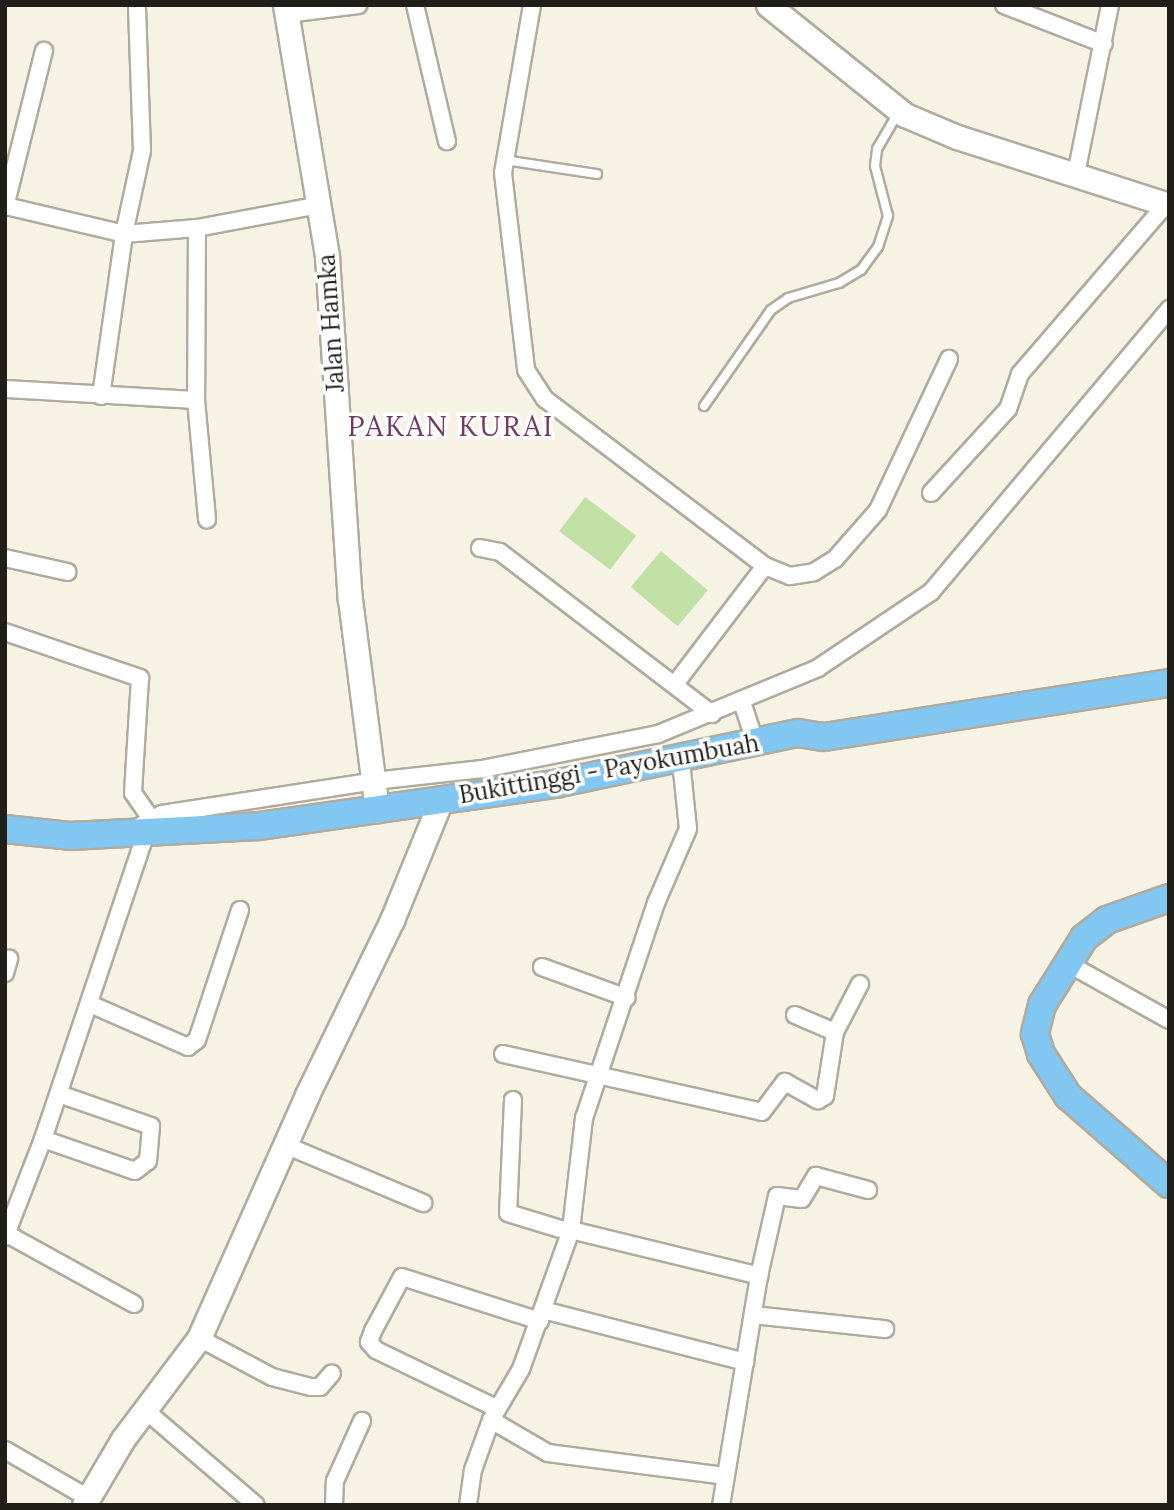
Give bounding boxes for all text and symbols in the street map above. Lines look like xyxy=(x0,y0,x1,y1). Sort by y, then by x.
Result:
street label: Jalan Hamka xyxy=(312,253,350,393)
district label: PAKAN KURAI xyxy=(349,409,553,443)
street label: Bukittinggi - Payokumbuah xyxy=(457,728,761,810)

